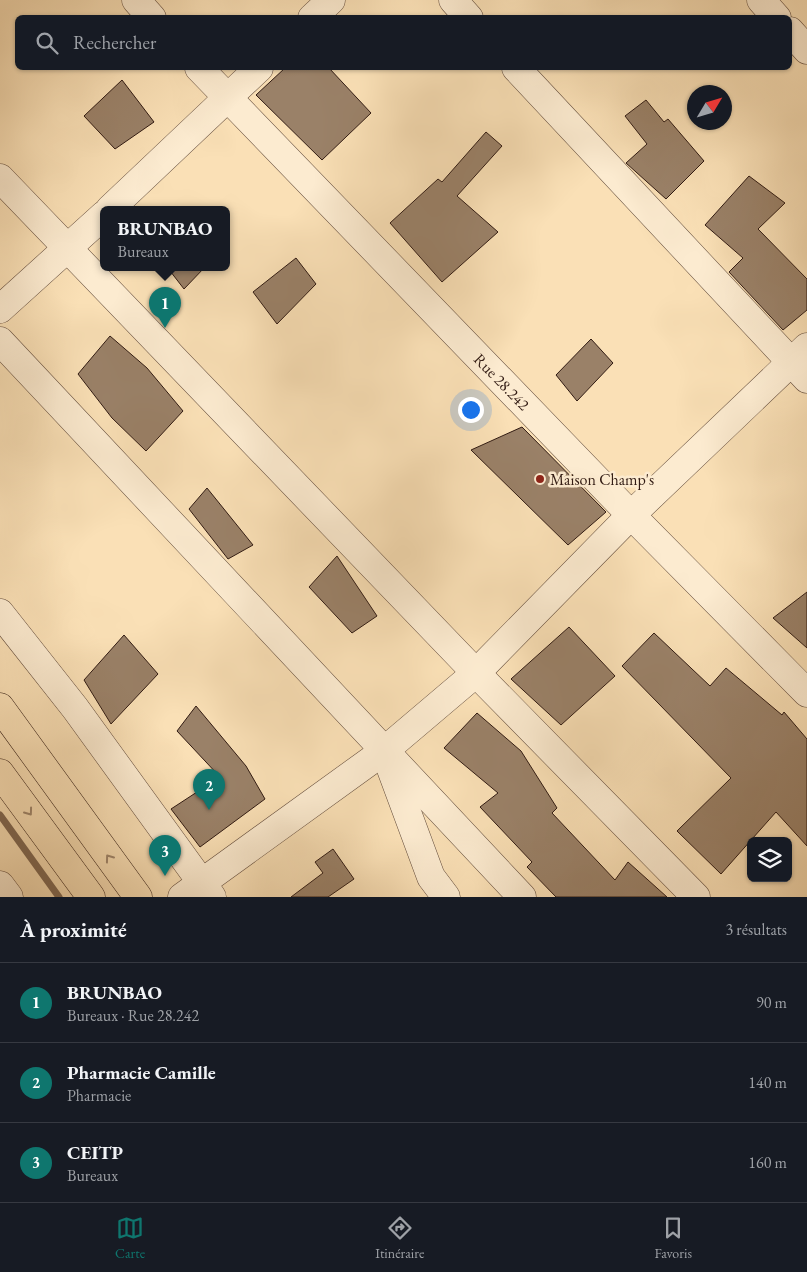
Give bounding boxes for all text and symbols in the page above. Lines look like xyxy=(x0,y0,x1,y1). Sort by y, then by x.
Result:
search box xyxy=(15,15,792,70)
icon: search xyxy=(33,29,61,57)
text: Rechercher xyxy=(73,30,156,55)
north arrow xyxy=(687,85,732,130)
popup xyxy=(100,206,230,271)
text: BRUNBAO xyxy=(118,216,212,241)
text: Bureaux xyxy=(118,241,169,262)
pin: 1 xyxy=(149,287,181,328)
street label: Rue 28.242 xyxy=(470,349,535,415)
your location xyxy=(458,397,484,423)
place label: Maison Champ's xyxy=(550,469,654,490)
marker: Maison Champ's xyxy=(534,473,546,485)
pin: 2 xyxy=(193,769,225,810)
one-way arrow xyxy=(23,806,32,816)
pin: 3 xyxy=(149,835,181,876)
map controls xyxy=(747,837,792,882)
button: layers xyxy=(747,837,792,882)
one-way arrow xyxy=(106,854,115,864)
text: À proximité xyxy=(20,916,127,943)
text: 3 résultats xyxy=(725,919,787,940)
text: BRUNBAO xyxy=(67,980,162,1005)
text: 1 xyxy=(32,992,40,1013)
text: 90 m xyxy=(756,992,787,1013)
text: Bureaux · Rue 28.242 xyxy=(67,1005,199,1026)
text: Pharmacie Camille xyxy=(67,1060,216,1085)
text: 2 xyxy=(32,1072,40,1093)
text: 140 m xyxy=(748,1072,787,1093)
text: Pharmacie xyxy=(67,1085,131,1106)
text: CEITP xyxy=(67,1140,123,1165)
text: 3 xyxy=(32,1152,40,1173)
text: 160 m xyxy=(748,1152,787,1173)
text: Bureaux xyxy=(67,1165,118,1186)
tab: Carte xyxy=(115,1214,145,1262)
tab: Itinéraire xyxy=(375,1214,424,1262)
tab: Favoris xyxy=(655,1214,692,1262)

